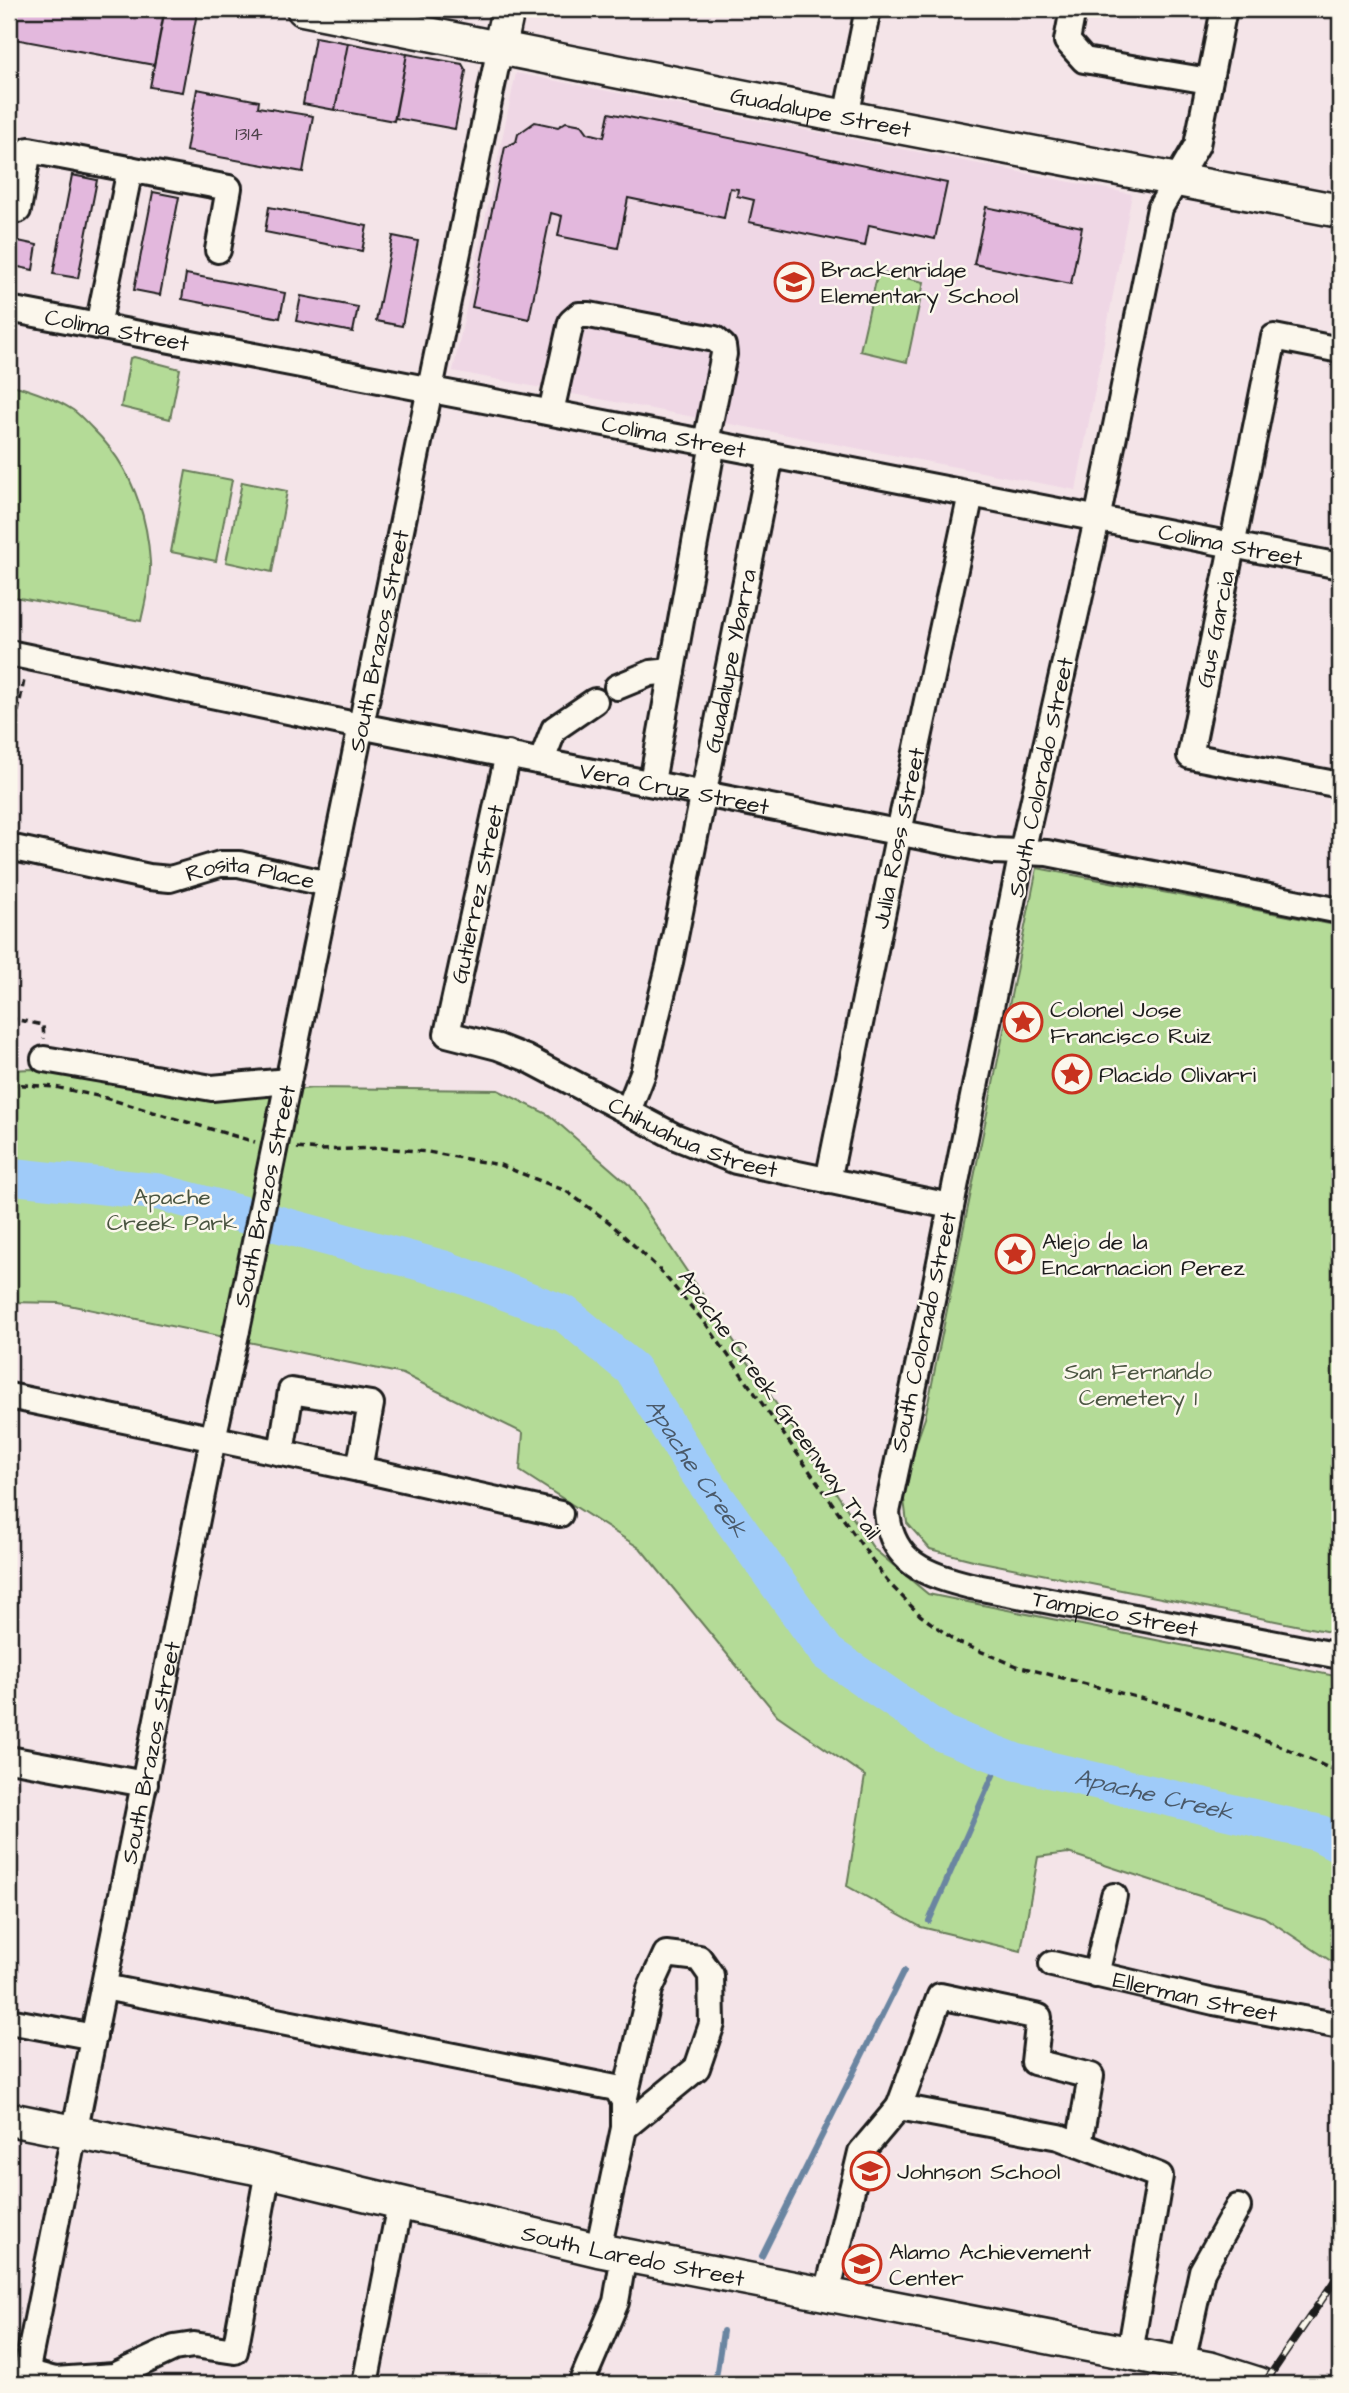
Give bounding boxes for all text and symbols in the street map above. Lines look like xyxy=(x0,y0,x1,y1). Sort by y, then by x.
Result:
street label: Guadalupe Street xyxy=(727,79,914,146)
house number: 1314 xyxy=(235,121,263,148)
place label: Brackenridge Elementary School xyxy=(821,254,1018,313)
school or university icon: Brackenridge Elementary School xyxy=(773,261,815,303)
street label: Colima Street xyxy=(42,301,192,360)
street label: Colima Street xyxy=(599,408,749,467)
street label: Colima Street xyxy=(1155,516,1306,575)
street label: South Brazos Street xyxy=(341,526,418,755)
street label: Guadalupe Ybarra xyxy=(697,566,765,756)
street label: Gus Garcia xyxy=(1189,568,1243,690)
street label: South Colorado Street xyxy=(1000,654,1082,900)
street label: Julia Ross Street xyxy=(865,744,934,932)
street label: Vera Cruz Street xyxy=(577,755,773,824)
street label: Gutierrez Street xyxy=(443,801,513,987)
street label: Rosita Place xyxy=(182,848,318,898)
place label: Colonel Jose Francisco Ruiz xyxy=(1050,994,1212,1052)
place icon: Colonel Jose Francisco Ruiz xyxy=(1002,1001,1044,1043)
place icon: Placido Olivarri xyxy=(1051,1053,1093,1095)
place label: Placido Olivarri xyxy=(1099,1059,1256,1091)
street label: South Brazos Street xyxy=(226,1082,304,1310)
street label: Chihuahua Street xyxy=(602,1089,781,1186)
park label: Apache Creek Park xyxy=(107,1181,237,1239)
street label: South Colorado Street xyxy=(883,1209,965,1455)
place label: Alejo de la Encarnacion Perez xyxy=(1042,1226,1245,1284)
place icon: Alejo de la Encarnacion Perez xyxy=(994,1233,1036,1275)
street label: Apache Creek Greenway Trail xyxy=(673,1264,887,1544)
park label: San Fernando Cemetery 1 xyxy=(1064,1356,1212,1415)
water label: Apache Creek xyxy=(641,1393,755,1543)
street label: Tampico Street xyxy=(1030,1583,1201,1646)
street label: South Brazos Street xyxy=(113,1638,189,1867)
water label: Apache Creek xyxy=(1071,1760,1238,1831)
street label: Ellerman Street xyxy=(1110,1964,1281,2031)
school or university icon: Johnson School xyxy=(849,2150,891,2192)
place label: Johnson School xyxy=(897,2156,1060,2188)
street label: South Laredo Street xyxy=(518,2217,748,2295)
place label: Alamo Achievement Center xyxy=(889,2236,1092,2294)
school or university icon: Alamo Achievement Center xyxy=(841,2243,883,2285)

